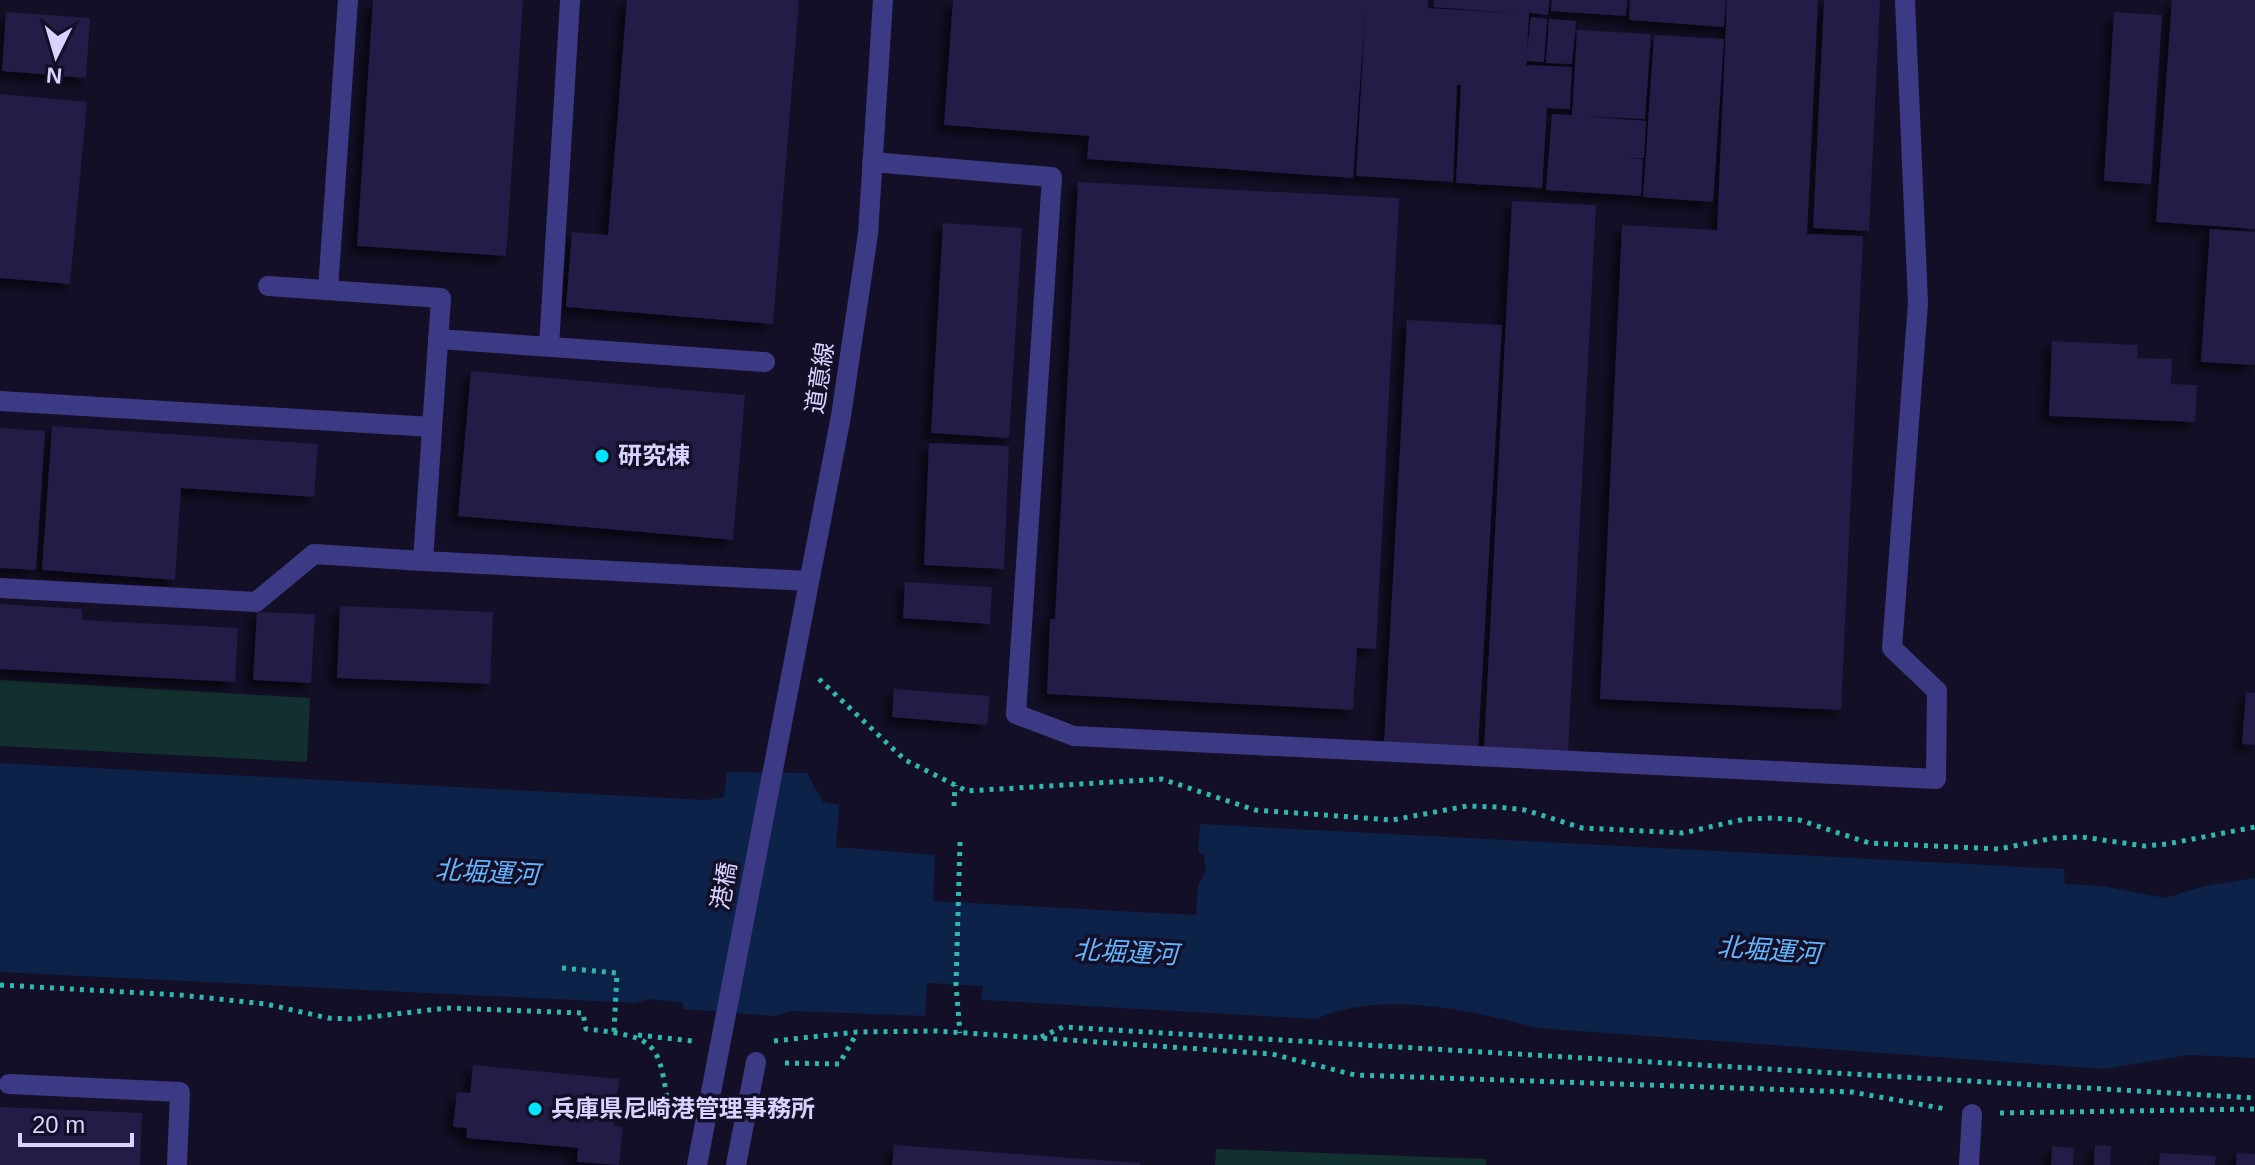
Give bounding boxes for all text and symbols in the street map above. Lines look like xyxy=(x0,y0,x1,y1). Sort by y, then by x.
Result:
north arrow xyxy=(16,16,96,96)
text: N xyxy=(45,62,63,89)
street label: 道意線 xyxy=(801,340,838,416)
place label: 研究棟 xyxy=(618,442,690,469)
marker: 研究棟 xyxy=(593,447,611,465)
water label: 北堀運河 xyxy=(434,854,545,890)
street label: 港橋 xyxy=(706,860,741,912)
water label: 北堀運河 xyxy=(1716,931,1827,969)
water label: 北堀運河 xyxy=(1073,934,1184,970)
place label: 兵庫県尼崎港管理事務所 xyxy=(551,1095,815,1122)
scale bar xyxy=(20,1097,132,1147)
marker: 兵庫県尼崎港管理事務所 xyxy=(526,1100,544,1118)
text: 20 m xyxy=(32,1111,85,1138)

